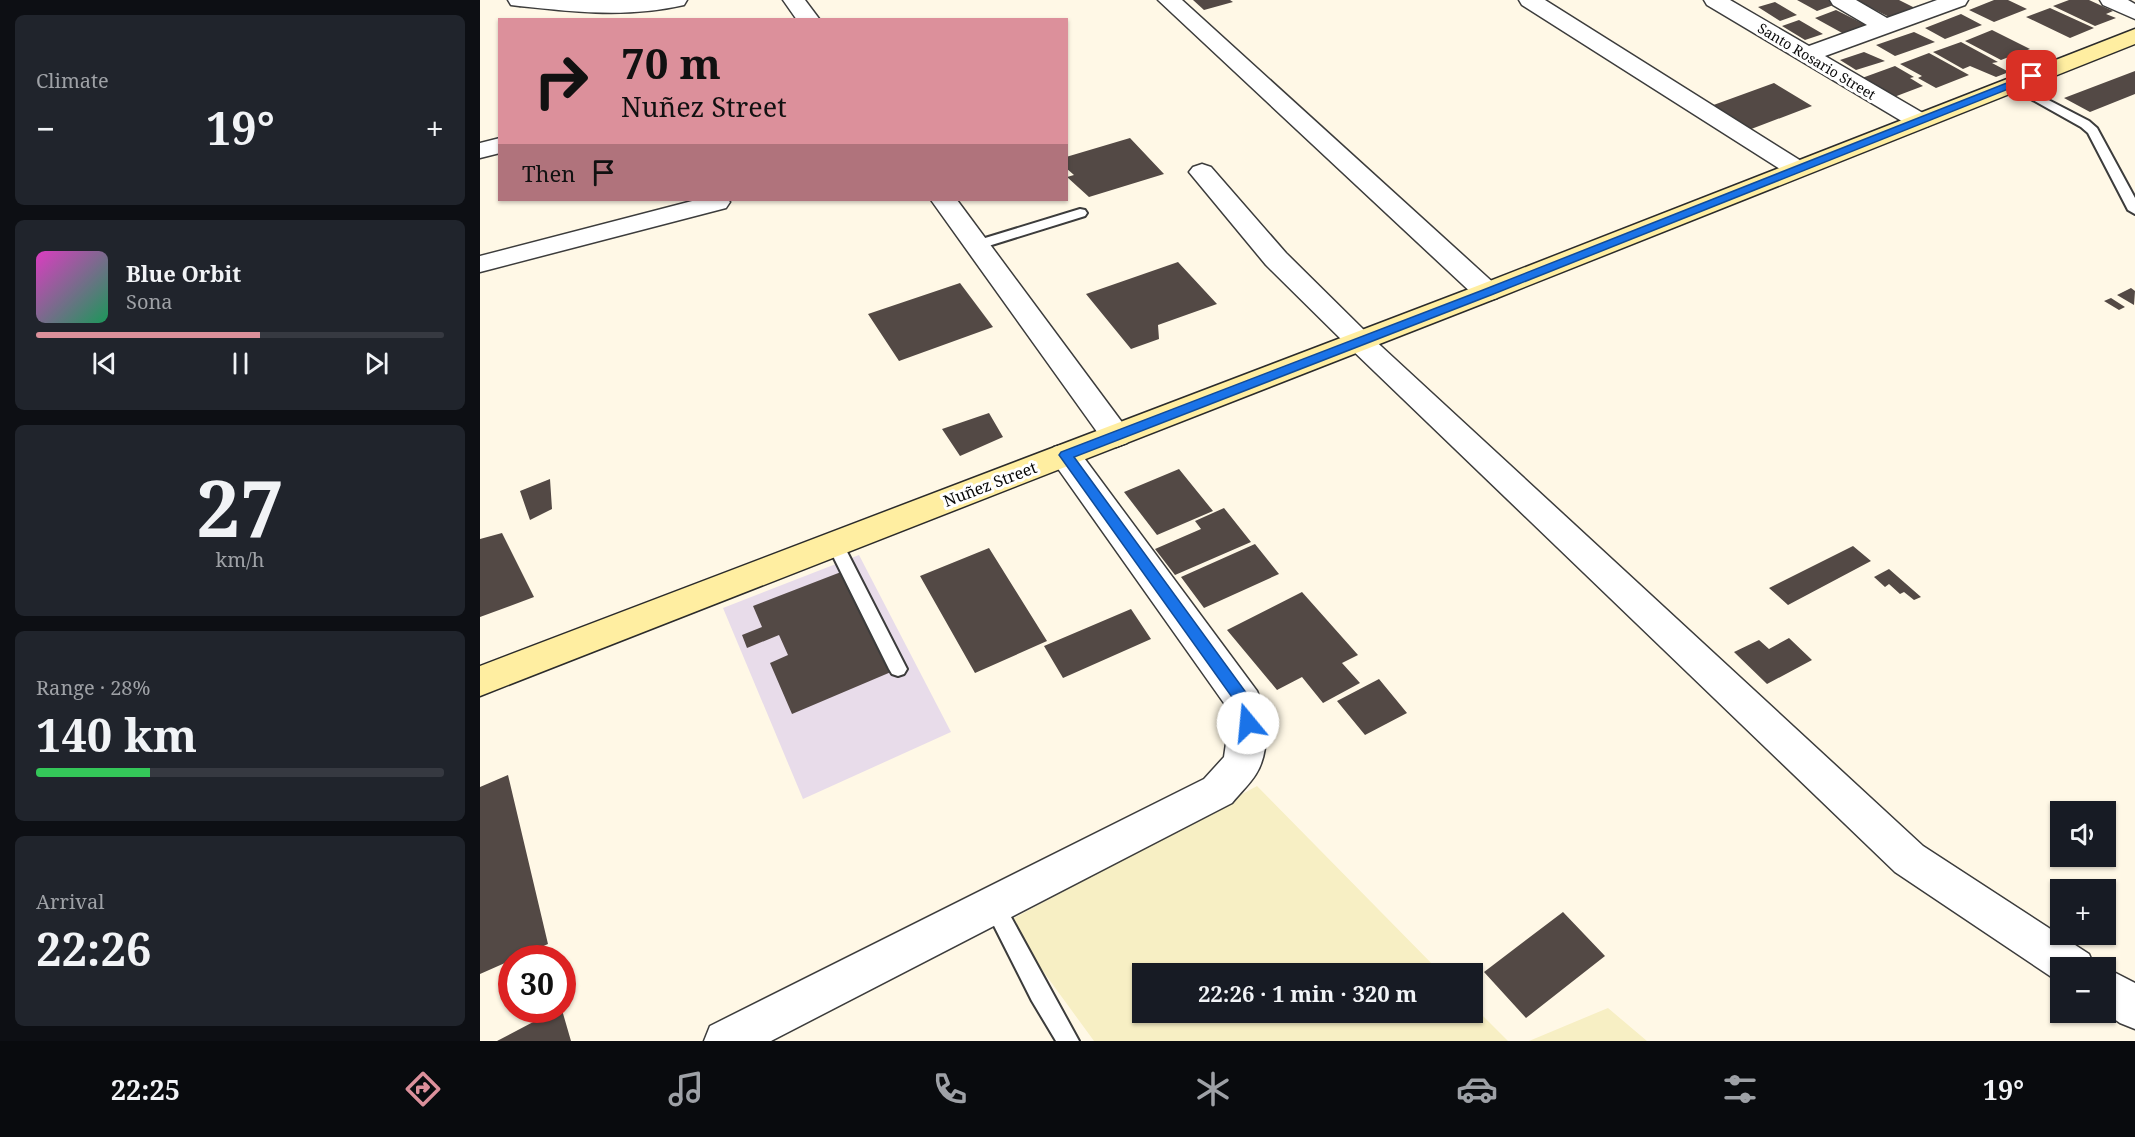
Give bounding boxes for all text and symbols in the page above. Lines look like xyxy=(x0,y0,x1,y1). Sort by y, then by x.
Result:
street label: Santo Rosario Street xyxy=(1754,18,1880,104)
text: 70 m xyxy=(621,34,721,91)
icon: right xyxy=(522,42,600,120)
pin xyxy=(2006,50,2057,101)
icon: arrive xyxy=(2015,59,2048,92)
text: Climate xyxy=(36,67,109,94)
text: Nuñez Street xyxy=(621,88,787,125)
text: 19° xyxy=(206,97,275,158)
text: − xyxy=(36,106,55,151)
text: + xyxy=(426,106,444,151)
icon: arrive xyxy=(587,156,620,189)
text: Then xyxy=(522,158,575,188)
text: Blue Orbit xyxy=(126,258,241,288)
text: Sona xyxy=(126,288,173,315)
icon: previous xyxy=(88,347,121,380)
icon: pause xyxy=(224,347,257,380)
icon: next xyxy=(360,347,393,380)
text: 27 xyxy=(196,454,284,560)
street label: Nuñez Street xyxy=(940,456,1040,512)
text: km/h xyxy=(215,546,265,573)
text: Range · 28% xyxy=(36,674,150,701)
position arrow xyxy=(1216,691,1280,755)
text: 140 km xyxy=(36,704,197,765)
map controls xyxy=(2050,801,2116,1023)
button: sound xyxy=(2050,801,2116,867)
button: + xyxy=(2050,879,2116,945)
text: Arrival xyxy=(36,888,104,915)
text: 22:26 xyxy=(36,918,151,979)
speed limit sign: 30 xyxy=(498,945,576,1023)
button: − xyxy=(2050,957,2116,1023)
text: 22:26 · 1 min · 320 m xyxy=(1198,978,1417,1008)
icon: directions xyxy=(402,1068,444,1110)
icon: music xyxy=(665,1068,707,1110)
icon: phone xyxy=(929,1068,971,1110)
icon: climate xyxy=(1192,1068,1234,1110)
icon: car xyxy=(1456,1068,1498,1110)
icon: filters xyxy=(1719,1068,1761,1110)
text: 22:25 xyxy=(111,1071,180,1108)
text: 19° xyxy=(1983,1071,2024,1108)

